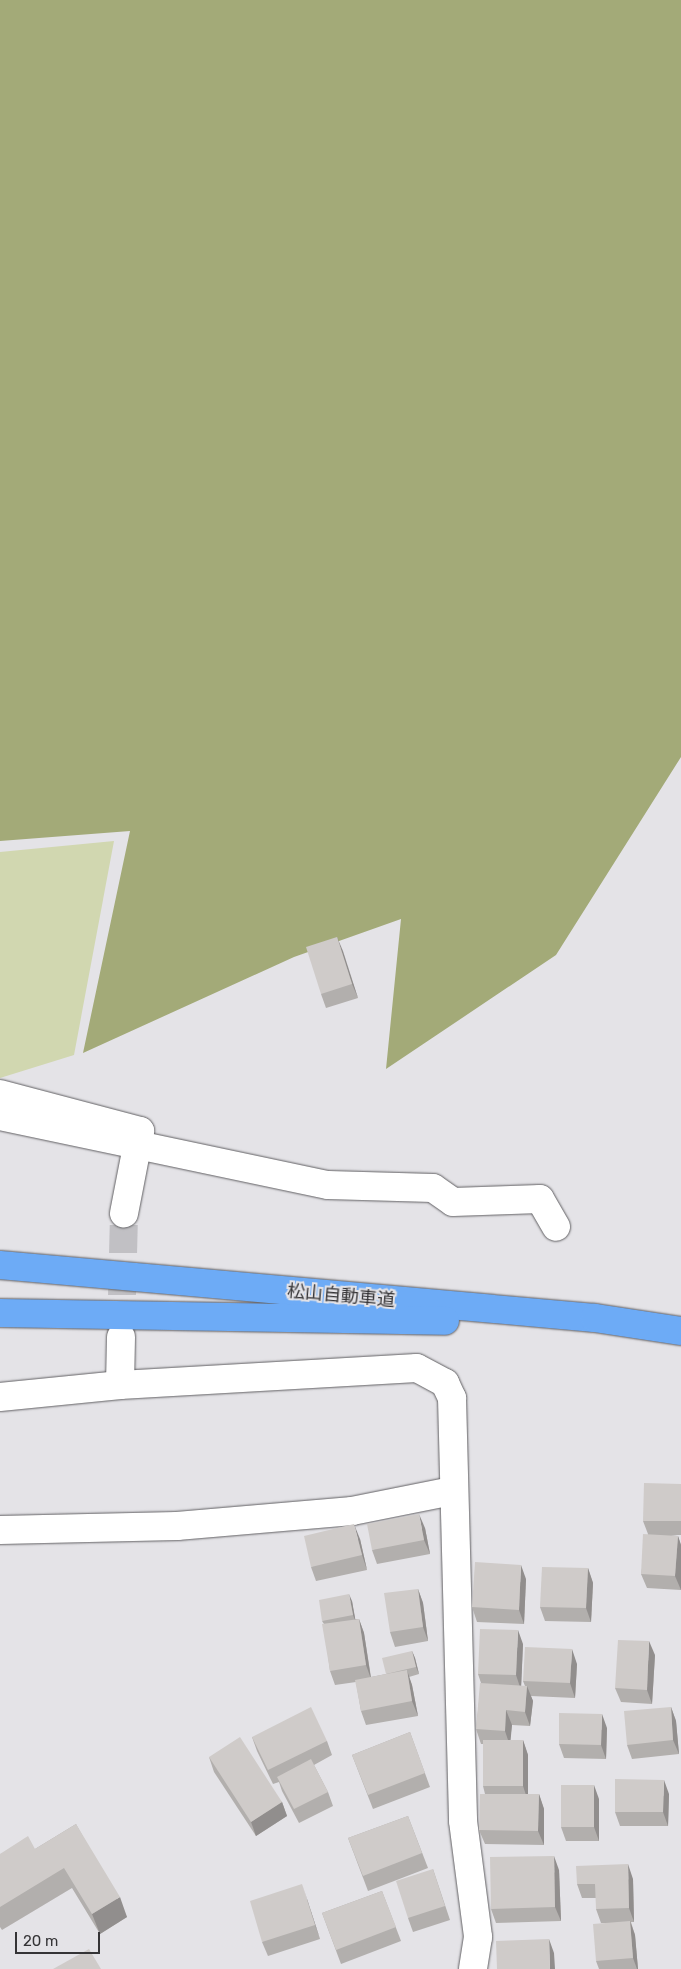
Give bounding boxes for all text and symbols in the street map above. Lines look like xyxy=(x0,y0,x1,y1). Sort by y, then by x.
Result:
street label: 松山自動車道 xyxy=(286,1281,396,1311)
scale bar xyxy=(18,1922,102,1954)
text: 20 m xyxy=(23,1932,58,1950)

